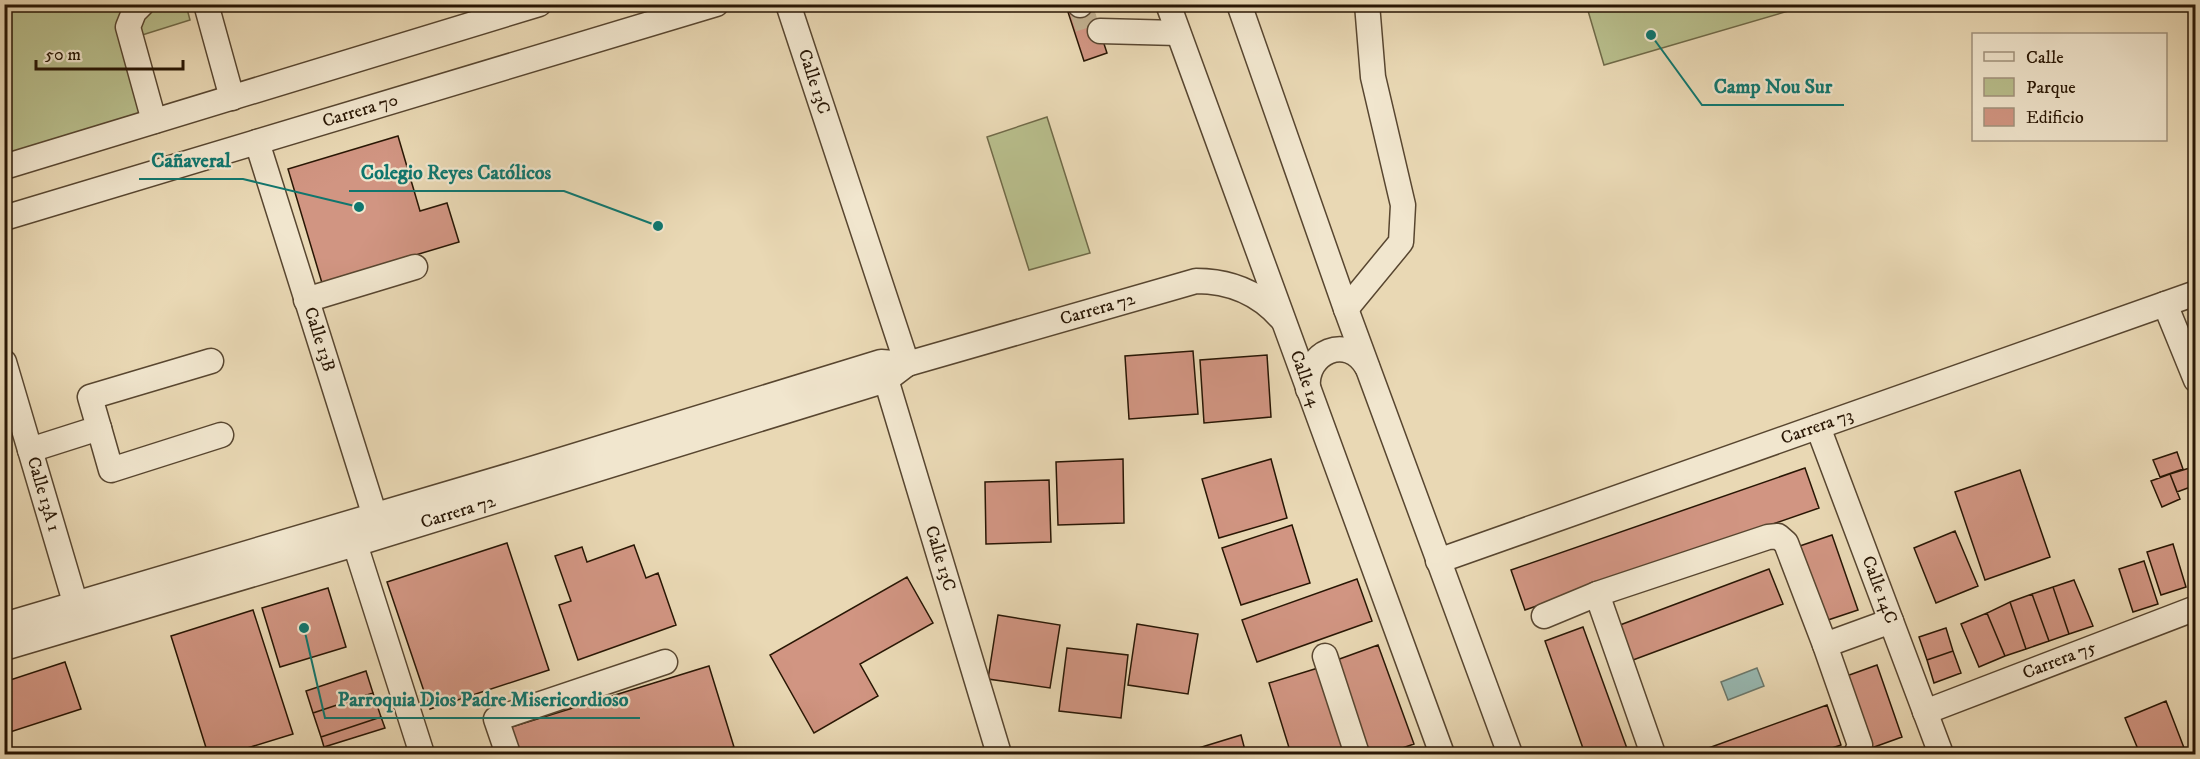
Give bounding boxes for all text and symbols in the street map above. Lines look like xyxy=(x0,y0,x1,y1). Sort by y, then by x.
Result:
scale bar xyxy=(36,33,183,71)
legend xyxy=(1972,33,2167,141)
text: 50 m xyxy=(45,44,81,66)
street label: Calle 13C xyxy=(793,47,835,117)
text: Calle xyxy=(2026,47,2064,69)
callout: Camp Nou Sur xyxy=(1702,67,1844,105)
text: Camp Nou Sur xyxy=(1714,75,1833,100)
text: Parque xyxy=(2026,77,2076,99)
street label: Carrera 70 xyxy=(320,89,401,133)
text: Edificio xyxy=(2026,107,2084,129)
callout: Cañaveral xyxy=(139,141,243,179)
text: Cañaveral xyxy=(151,149,232,174)
callout: Colegio Reyes Católicos xyxy=(349,153,564,191)
text: Colegio Reyes Católicos xyxy=(361,161,551,186)
street label: Carrera 72 xyxy=(1058,288,1138,330)
street label: Calle 13B xyxy=(299,304,340,374)
street label: Calle 14 xyxy=(1285,347,1326,411)
street label: Carrera 73 xyxy=(1778,404,1856,450)
street label: Calle 13A 1 xyxy=(22,454,65,534)
street label: Carrera 72 xyxy=(418,490,498,534)
street label: Calle 13C xyxy=(920,523,960,594)
street label: Calle 14C xyxy=(1857,553,1902,627)
street label: Carrera 75 xyxy=(2020,636,2099,684)
callout: Parroquia Dios Padre Misericordioso xyxy=(325,680,640,718)
text: Parroquia Dios Padre Misericordioso xyxy=(338,688,629,713)

